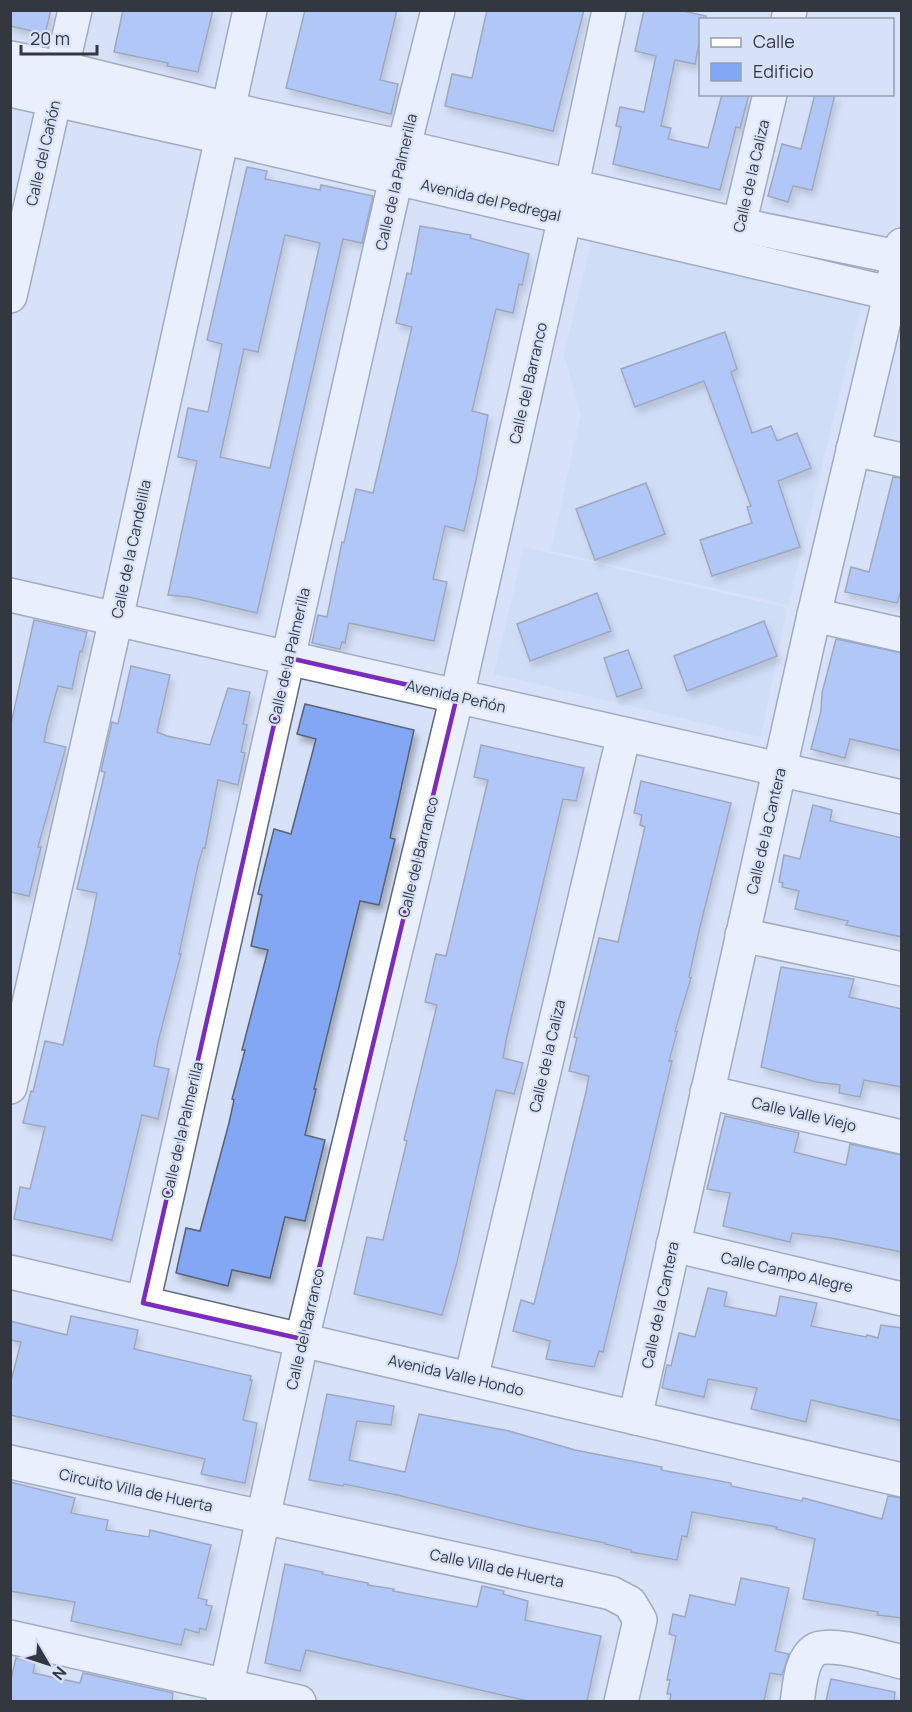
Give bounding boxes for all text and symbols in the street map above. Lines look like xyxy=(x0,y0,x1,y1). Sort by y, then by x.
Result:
scale bar xyxy=(21,18,98,56)
legend xyxy=(699,18,894,96)
text: 20 m xyxy=(30,26,70,50)
text: Calle xyxy=(753,29,795,53)
text: Edificio xyxy=(753,59,814,83)
street label: Calle del Cañón xyxy=(21,98,65,208)
street label: Calle de la Palmerilla xyxy=(370,112,422,252)
street label: Calle de la Caliza xyxy=(728,117,774,235)
street label: Avenida del Pedregal xyxy=(419,174,563,226)
street label: Calle del Barranco xyxy=(504,320,552,446)
street label: Calle de la Candelilla xyxy=(106,478,156,620)
street label: Calle de la Palmerilla xyxy=(263,586,315,726)
street label: Avenida Peñón xyxy=(404,674,508,718)
street label: Calle de la Cantera xyxy=(741,766,791,896)
street label: Calle del Barranco xyxy=(393,794,443,920)
street label: Calle de la Caliza xyxy=(524,997,570,1115)
street label: Calle de la Palmerilla xyxy=(156,1060,208,1200)
street label: Calle Valle Viejo xyxy=(750,1092,859,1136)
street label: Calle de la Cantera xyxy=(636,1240,684,1370)
street label: Calle Campo Alegre xyxy=(719,1247,855,1297)
street label: Calle del Barranco xyxy=(281,1266,329,1392)
street label: Avenida Valle Hondo xyxy=(386,1349,526,1401)
street label: Circuito Villa de Huerta xyxy=(57,1463,215,1517)
street label: Calle Villa de Huerta xyxy=(428,1544,566,1592)
north arrow xyxy=(18,1634,78,1694)
text: N xyxy=(47,1662,72,1685)

